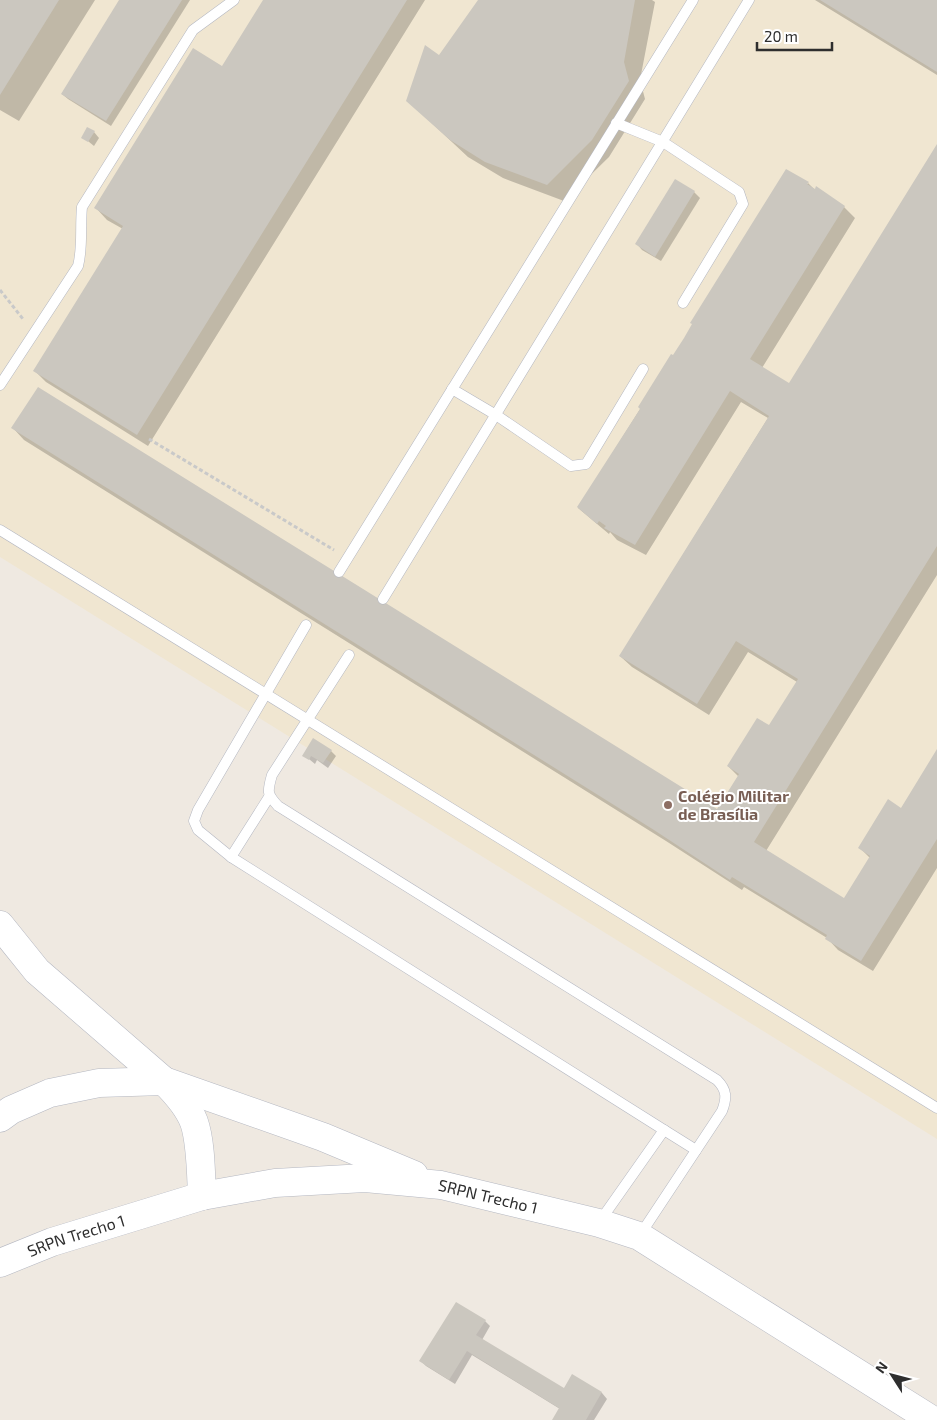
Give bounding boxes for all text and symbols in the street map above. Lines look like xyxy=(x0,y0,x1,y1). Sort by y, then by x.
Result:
scale bar xyxy=(757,20,832,52)
text: 20 m xyxy=(764,27,798,45)
place label: Colégio Militar de Brasília xyxy=(678,786,789,823)
marker: Colégio Militar de Brasília xyxy=(662,799,674,811)
street label: SRPN Trecho 1 xyxy=(437,1175,540,1217)
street label: SRPN Trecho 1 xyxy=(24,1210,127,1260)
north arrow xyxy=(867,1350,917,1400)
text: N xyxy=(871,1358,891,1376)

